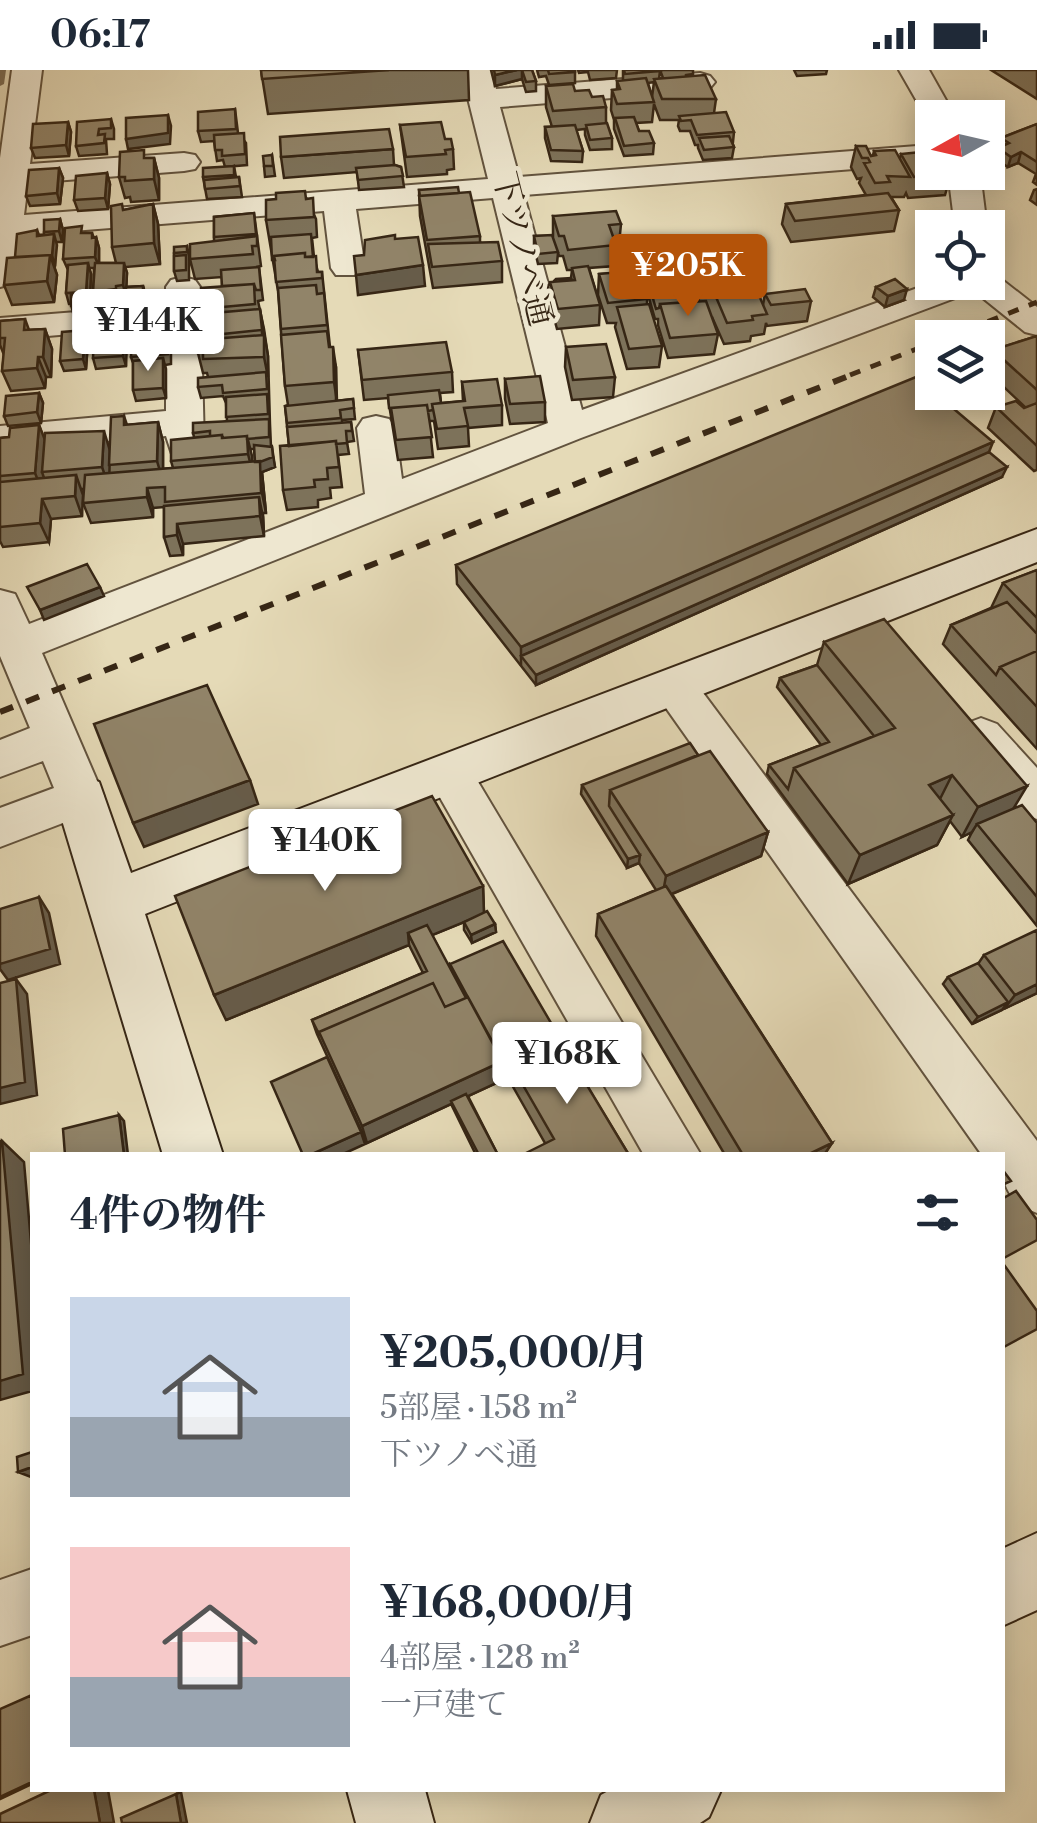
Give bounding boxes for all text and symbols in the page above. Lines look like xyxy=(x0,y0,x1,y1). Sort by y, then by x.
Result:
text: 06:17 xyxy=(50,12,151,59)
north arrow xyxy=(915,100,1005,190)
map controls xyxy=(915,100,1005,410)
street label: 下ツノベ通 xyxy=(484,168,560,330)
button: locate xyxy=(915,210,1005,300)
pin: ¥205K xyxy=(618,234,758,319)
text: ¥205K xyxy=(631,246,745,286)
pin: ¥144K xyxy=(78,289,218,374)
text: ¥144K xyxy=(94,301,202,341)
button: layers xyxy=(915,320,1005,410)
pin: ¥140K xyxy=(255,809,395,894)
text: ¥140K xyxy=(270,821,380,861)
pin: ¥168K xyxy=(497,1022,637,1107)
text: ¥168K xyxy=(514,1034,620,1074)
icon: filters xyxy=(910,1185,965,1240)
text: 4件の物件 xyxy=(70,1190,266,1243)
text: ¥205,000/月 xyxy=(380,1328,650,1381)
icon: home xyxy=(150,1337,270,1457)
text: 5部屋 · 158 m² xyxy=(380,1388,577,1428)
text: 下ツノベ通 xyxy=(380,1435,537,1475)
text: ¥168,000/月 xyxy=(380,1578,639,1631)
icon: home xyxy=(150,1587,270,1707)
text: 4部屋 · 128 m² xyxy=(380,1638,580,1678)
text: 一戸建て xyxy=(380,1685,508,1725)

